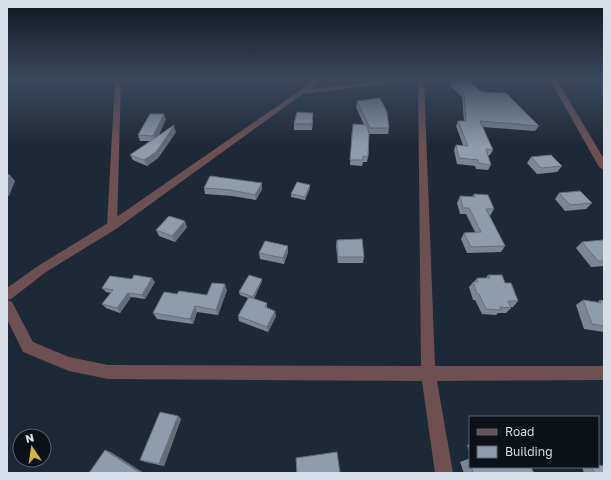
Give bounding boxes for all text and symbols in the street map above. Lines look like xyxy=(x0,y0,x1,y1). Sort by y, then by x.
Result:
legend xyxy=(469,416,599,468)
text: Road xyxy=(505,424,534,439)
north arrow xyxy=(12,428,52,468)
text: N xyxy=(24,430,35,445)
text: Building xyxy=(505,444,553,459)

